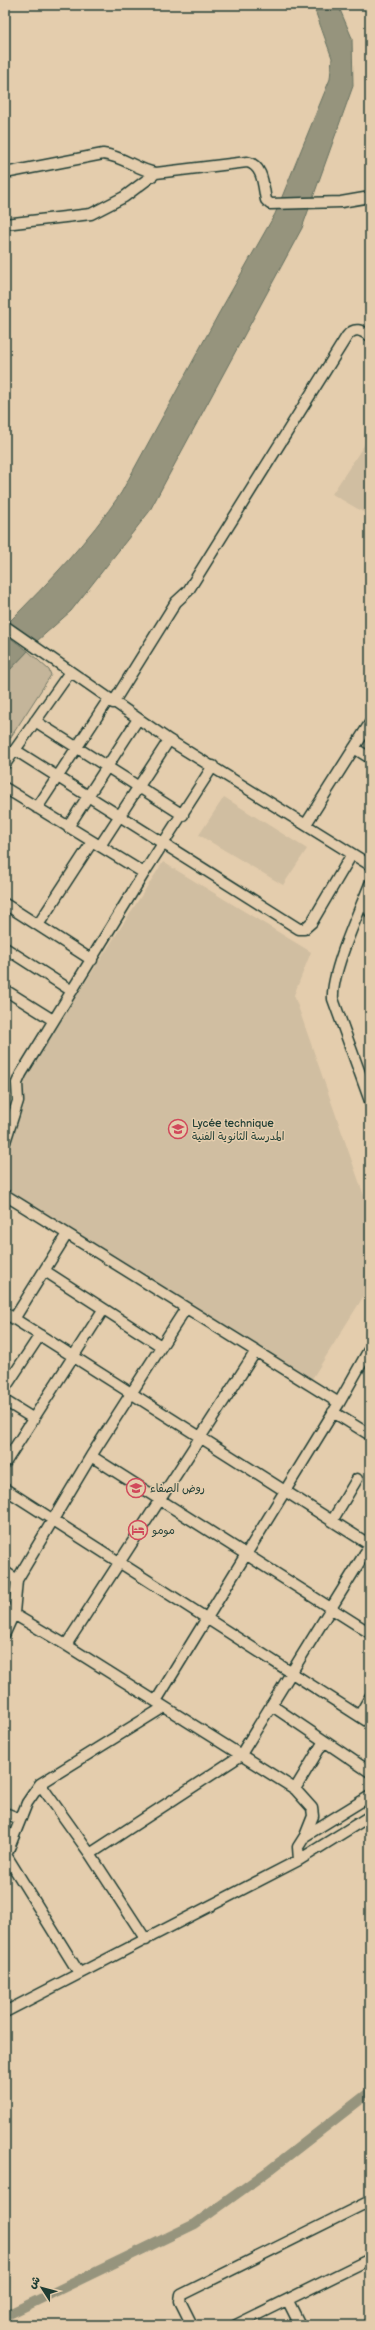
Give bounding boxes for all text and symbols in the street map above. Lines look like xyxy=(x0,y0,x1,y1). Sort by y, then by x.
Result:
place label: Lycée technique المدرسة الثانوية الفنية xyxy=(192,1117,284,1144)
school or university icon: Lycée technique المدرسة الثانوية الفنية xyxy=(167,1118,189,1140)
school or university icon: روض الصفاء xyxy=(125,1477,147,1499)
place label: روض الصفاء xyxy=(150,1482,205,1495)
hotel icon: مومو xyxy=(127,1519,149,1541)
place label: مومو xyxy=(151,1524,175,1538)
north arrow xyxy=(22,2268,62,2308)
text: ش xyxy=(25,2274,43,2291)

